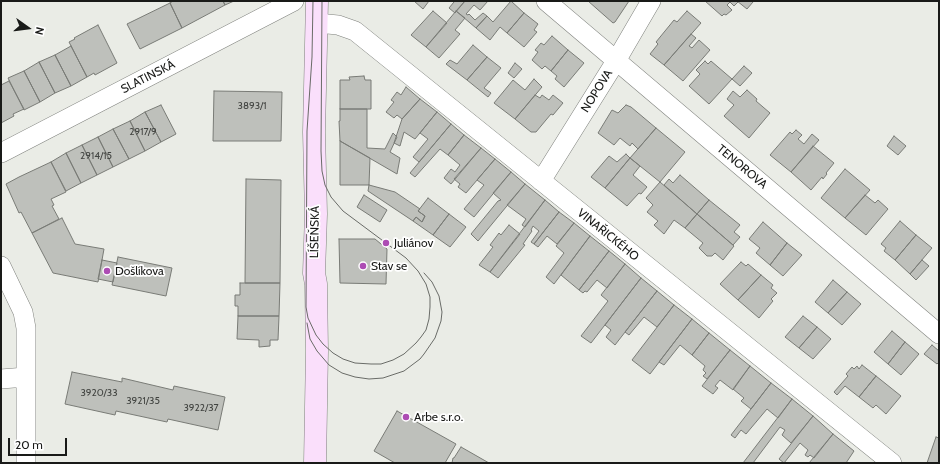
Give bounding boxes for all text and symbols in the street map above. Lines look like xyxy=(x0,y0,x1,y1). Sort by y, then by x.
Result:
north arrow xyxy=(8,8,48,48)
text: N xyxy=(32,25,47,36)
street label: SLATINSKÁ xyxy=(119,57,177,97)
street label: NOPOVA xyxy=(578,67,616,115)
house number: 3893/1 xyxy=(237,100,267,112)
house number: 2917/9 xyxy=(129,126,157,138)
street label: TENOROVA xyxy=(714,142,770,192)
house number: 2914/15 xyxy=(80,150,112,162)
street label: LÍŠEŇSKÁ xyxy=(307,206,323,258)
street label: VINAŘICKÉHO xyxy=(574,206,642,264)
place label: Juliánov xyxy=(394,236,433,250)
marker: Juliánov xyxy=(381,238,391,248)
place label: Stav se xyxy=(371,259,407,273)
marker: Stav se xyxy=(358,261,368,271)
place label: Došlíkova xyxy=(115,264,164,278)
marker: Došlíkova xyxy=(102,266,112,276)
house number: 3920/33 xyxy=(80,387,118,399)
house number: 3921/35 xyxy=(126,395,160,407)
house number: 3922/37 xyxy=(183,402,219,414)
place label: Arbe s.r.o. xyxy=(414,410,463,424)
marker: Arbe s.r.o. xyxy=(401,412,411,422)
scale bar xyxy=(10,430,69,456)
text: 20 m xyxy=(15,437,43,452)

